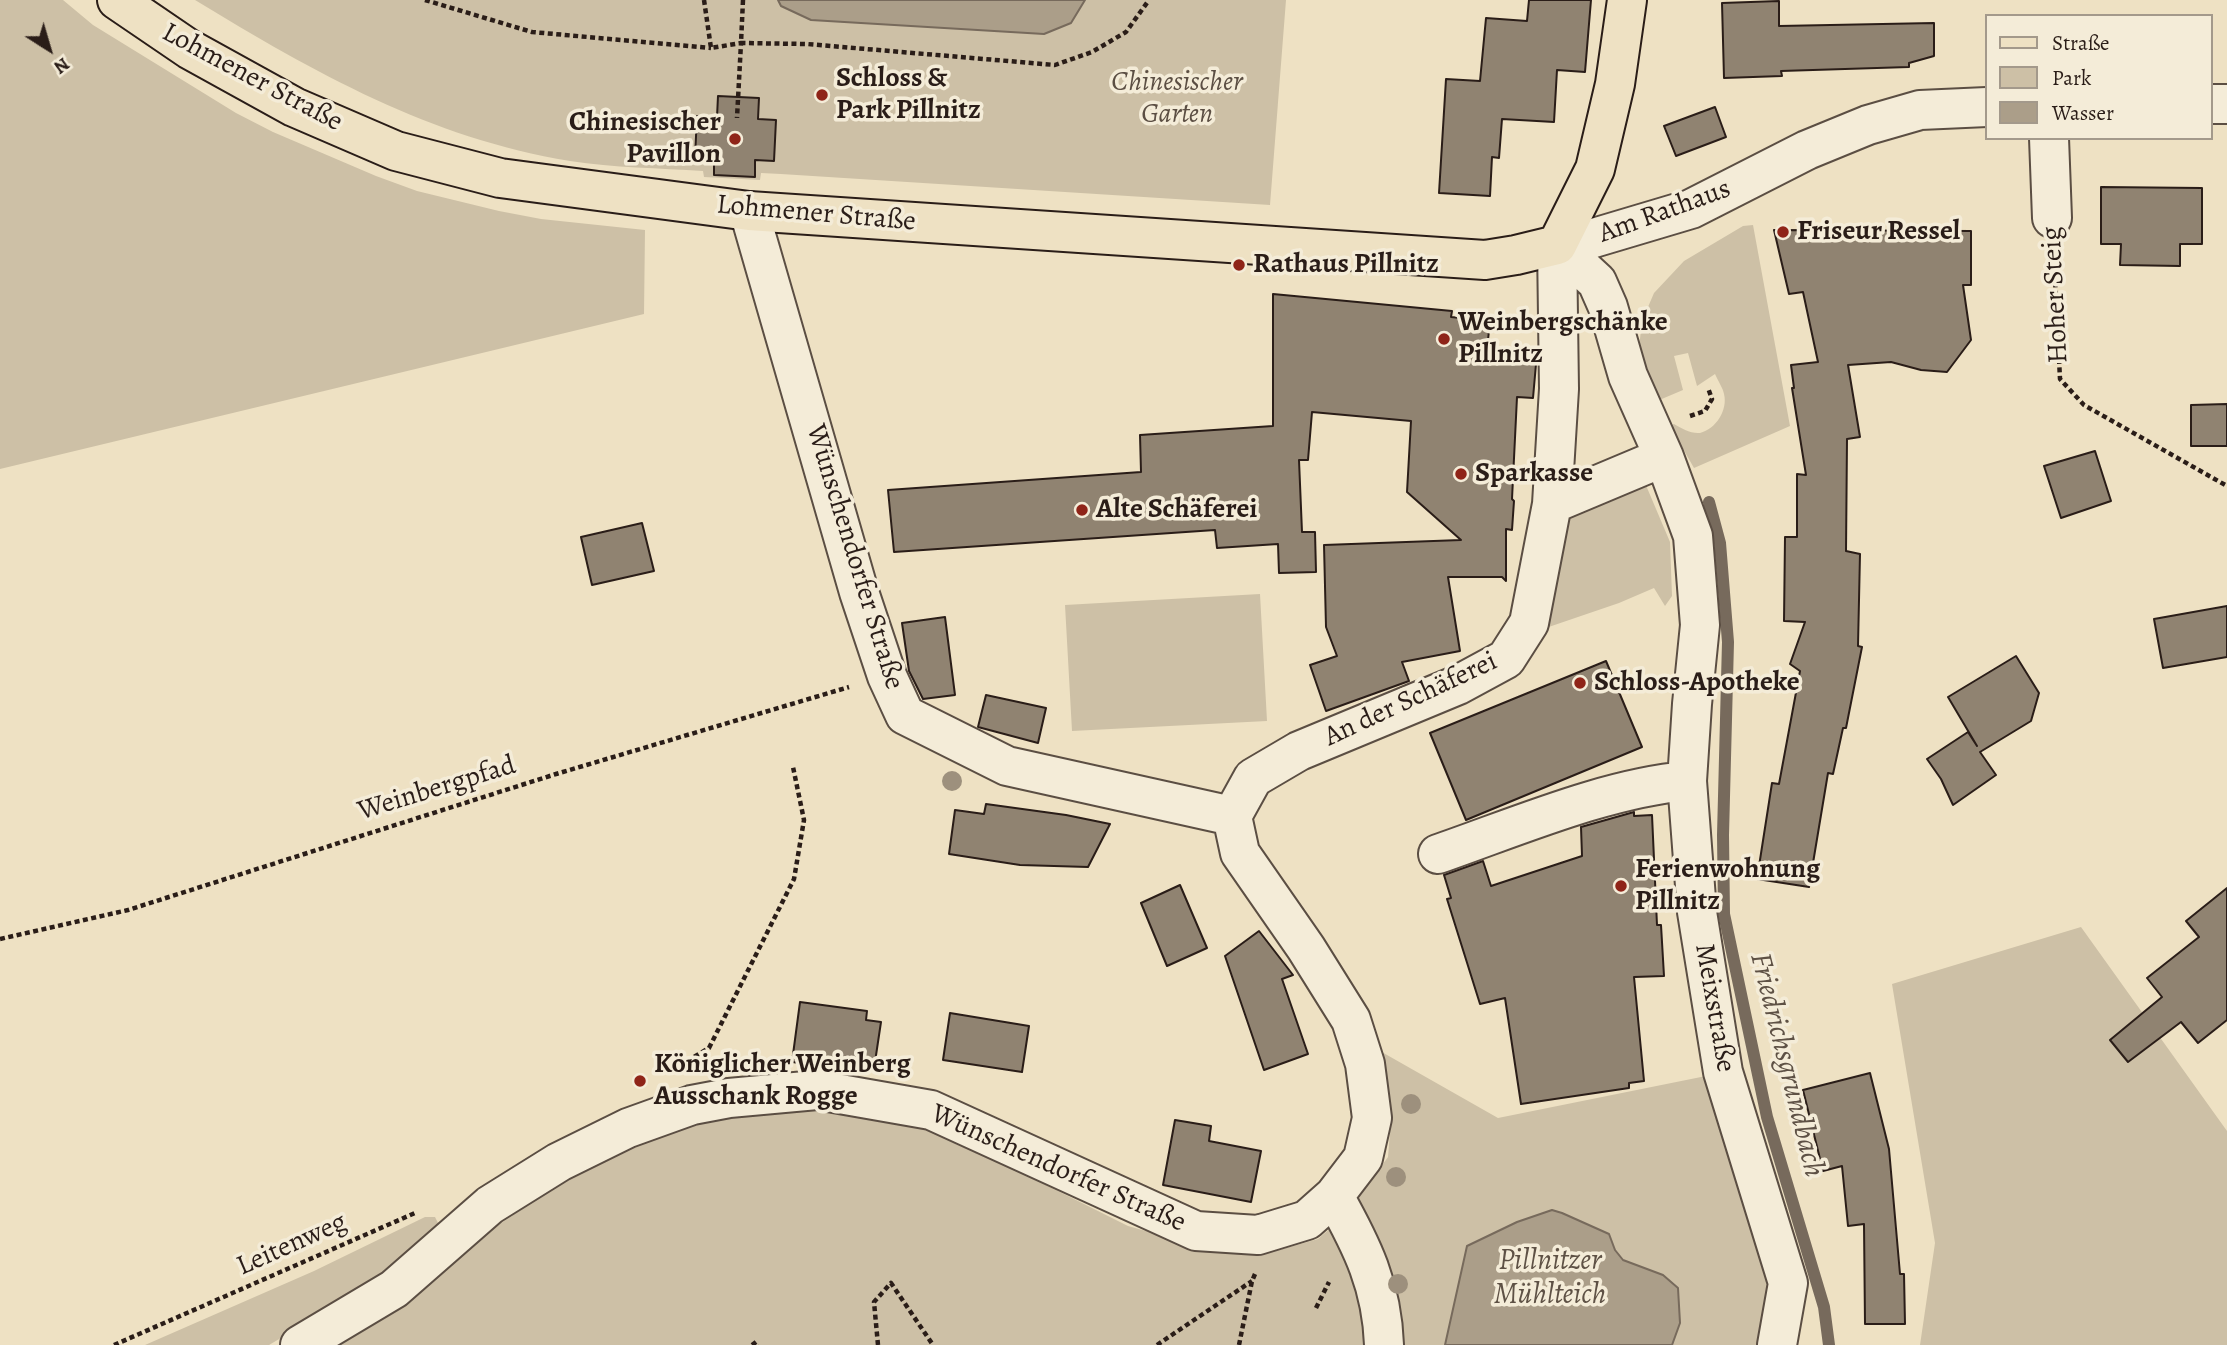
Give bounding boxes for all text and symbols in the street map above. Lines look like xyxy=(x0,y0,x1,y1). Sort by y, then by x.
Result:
north arrow xyxy=(14,14,84,84)
legend xyxy=(1986,14,2213,140)
street label: Lohmener Straße xyxy=(156,16,348,140)
text: Straße xyxy=(2052,29,2110,57)
text: N xyxy=(48,51,75,80)
place label: Schloss & Park Pillnitz xyxy=(836,62,981,128)
text: Park xyxy=(2052,64,2091,92)
park label: Chinesischer Garten xyxy=(1111,66,1243,132)
marker: Schloss & Park Pillnitz xyxy=(814,87,830,103)
text: Wasser xyxy=(2052,99,2114,127)
place label: Chinesischer Pavillon xyxy=(569,106,721,172)
marker: Chinesischer Pavillon xyxy=(727,131,743,147)
street label: Am Rathaus xyxy=(1594,173,1736,251)
street label: Lohmener Straße xyxy=(715,189,917,239)
place label: Friseur Ressel xyxy=(1797,215,1960,249)
marker: Friseur Ressel xyxy=(1775,224,1791,240)
street label: Hoher Steig xyxy=(2036,226,2076,364)
place label: Rathaus Pillnitz xyxy=(1253,248,1439,282)
marker: Rathaus Pillnitz xyxy=(1231,257,1247,273)
place label: Weinbergschänke Pillnitz xyxy=(1458,306,1668,372)
marker: Weinbergschänke Pillnitz xyxy=(1436,331,1452,347)
street label: Wünschendorfer Straße xyxy=(798,420,910,694)
place label: Sparkasse xyxy=(1475,457,1593,491)
marker: Sparkasse xyxy=(1453,466,1469,482)
place label: Alte Schäferei xyxy=(1096,493,1258,527)
marker: Alte Schäferei xyxy=(1074,502,1090,518)
street label: An der Schäferei xyxy=(1319,645,1503,755)
place label: Schloss-Apotheke xyxy=(1594,666,1800,700)
marker: Schloss-Apotheke xyxy=(1572,675,1588,691)
street label: Weinbergpfad xyxy=(354,749,520,829)
place label: Ferienwohnung Pillnitz xyxy=(1635,853,1820,919)
marker: Ferienwohnung Pillnitz xyxy=(1613,878,1629,894)
street label: Meixstraße xyxy=(1686,941,1742,1075)
water label: Friedrichsgrundbach xyxy=(1741,949,1831,1181)
place label: Königlicher Weinberg Ausschank Rogge xyxy=(654,1048,911,1114)
marker: Königlicher Weinberg Ausschank Rogge xyxy=(632,1073,648,1089)
street label: Wünschendorfer Straße xyxy=(925,1098,1191,1240)
street label: Leitenweg xyxy=(232,1206,352,1284)
water label: Pillnitzer Mühlteich xyxy=(1494,1244,1606,1314)

